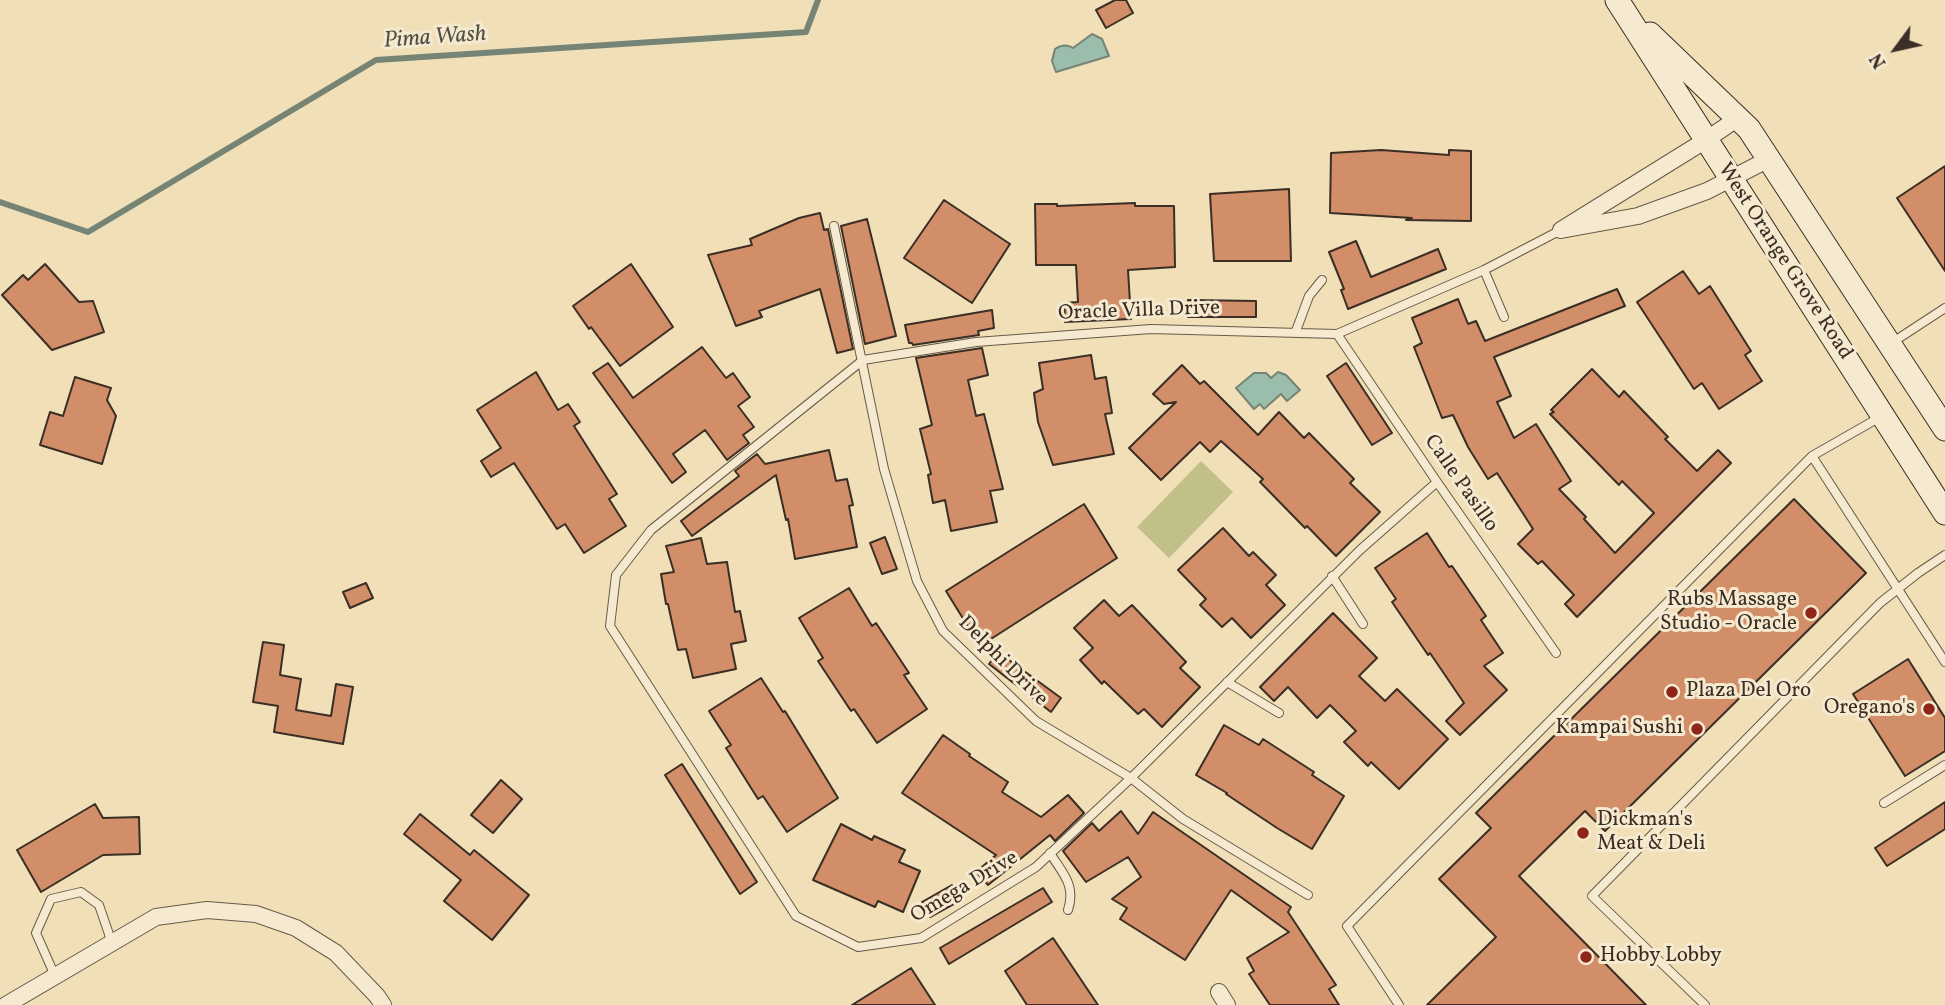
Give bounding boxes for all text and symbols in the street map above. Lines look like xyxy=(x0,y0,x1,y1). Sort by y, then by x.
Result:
north arrow xyxy=(1861,14,1931,84)
water label: Pima Wash xyxy=(383,22,487,56)
text: N xyxy=(1864,48,1893,73)
street label: West Orange Grove Road xyxy=(1711,159,1857,365)
street label: Oracle Villa Drive xyxy=(1058,297,1220,327)
street label: Calle Pasillo xyxy=(1417,431,1503,537)
place label: Rubs Massage Studio - Oracle xyxy=(1660,588,1797,638)
marker: Rubs Massage Studio - Oracle xyxy=(1803,605,1819,621)
street label: Delphi Drive xyxy=(951,611,1053,713)
place label: Plaza Del Oro xyxy=(1686,679,1811,705)
marker: Plaza Del Oro xyxy=(1664,684,1680,700)
place label: Oregano's xyxy=(1824,696,1915,722)
marker: Oregano's xyxy=(1921,701,1937,717)
place label: Kampai Sushi xyxy=(1555,716,1683,742)
marker: Kampai Sushi xyxy=(1689,721,1705,737)
place label: Dickman's Meat & Deli xyxy=(1597,808,1705,858)
marker: Dickman's Meat & Deli xyxy=(1575,825,1591,841)
street label: Omega Drive xyxy=(907,846,1023,930)
place label: Hobby Lobby xyxy=(1600,944,1722,970)
marker: Hobby Lobby xyxy=(1578,949,1594,965)

